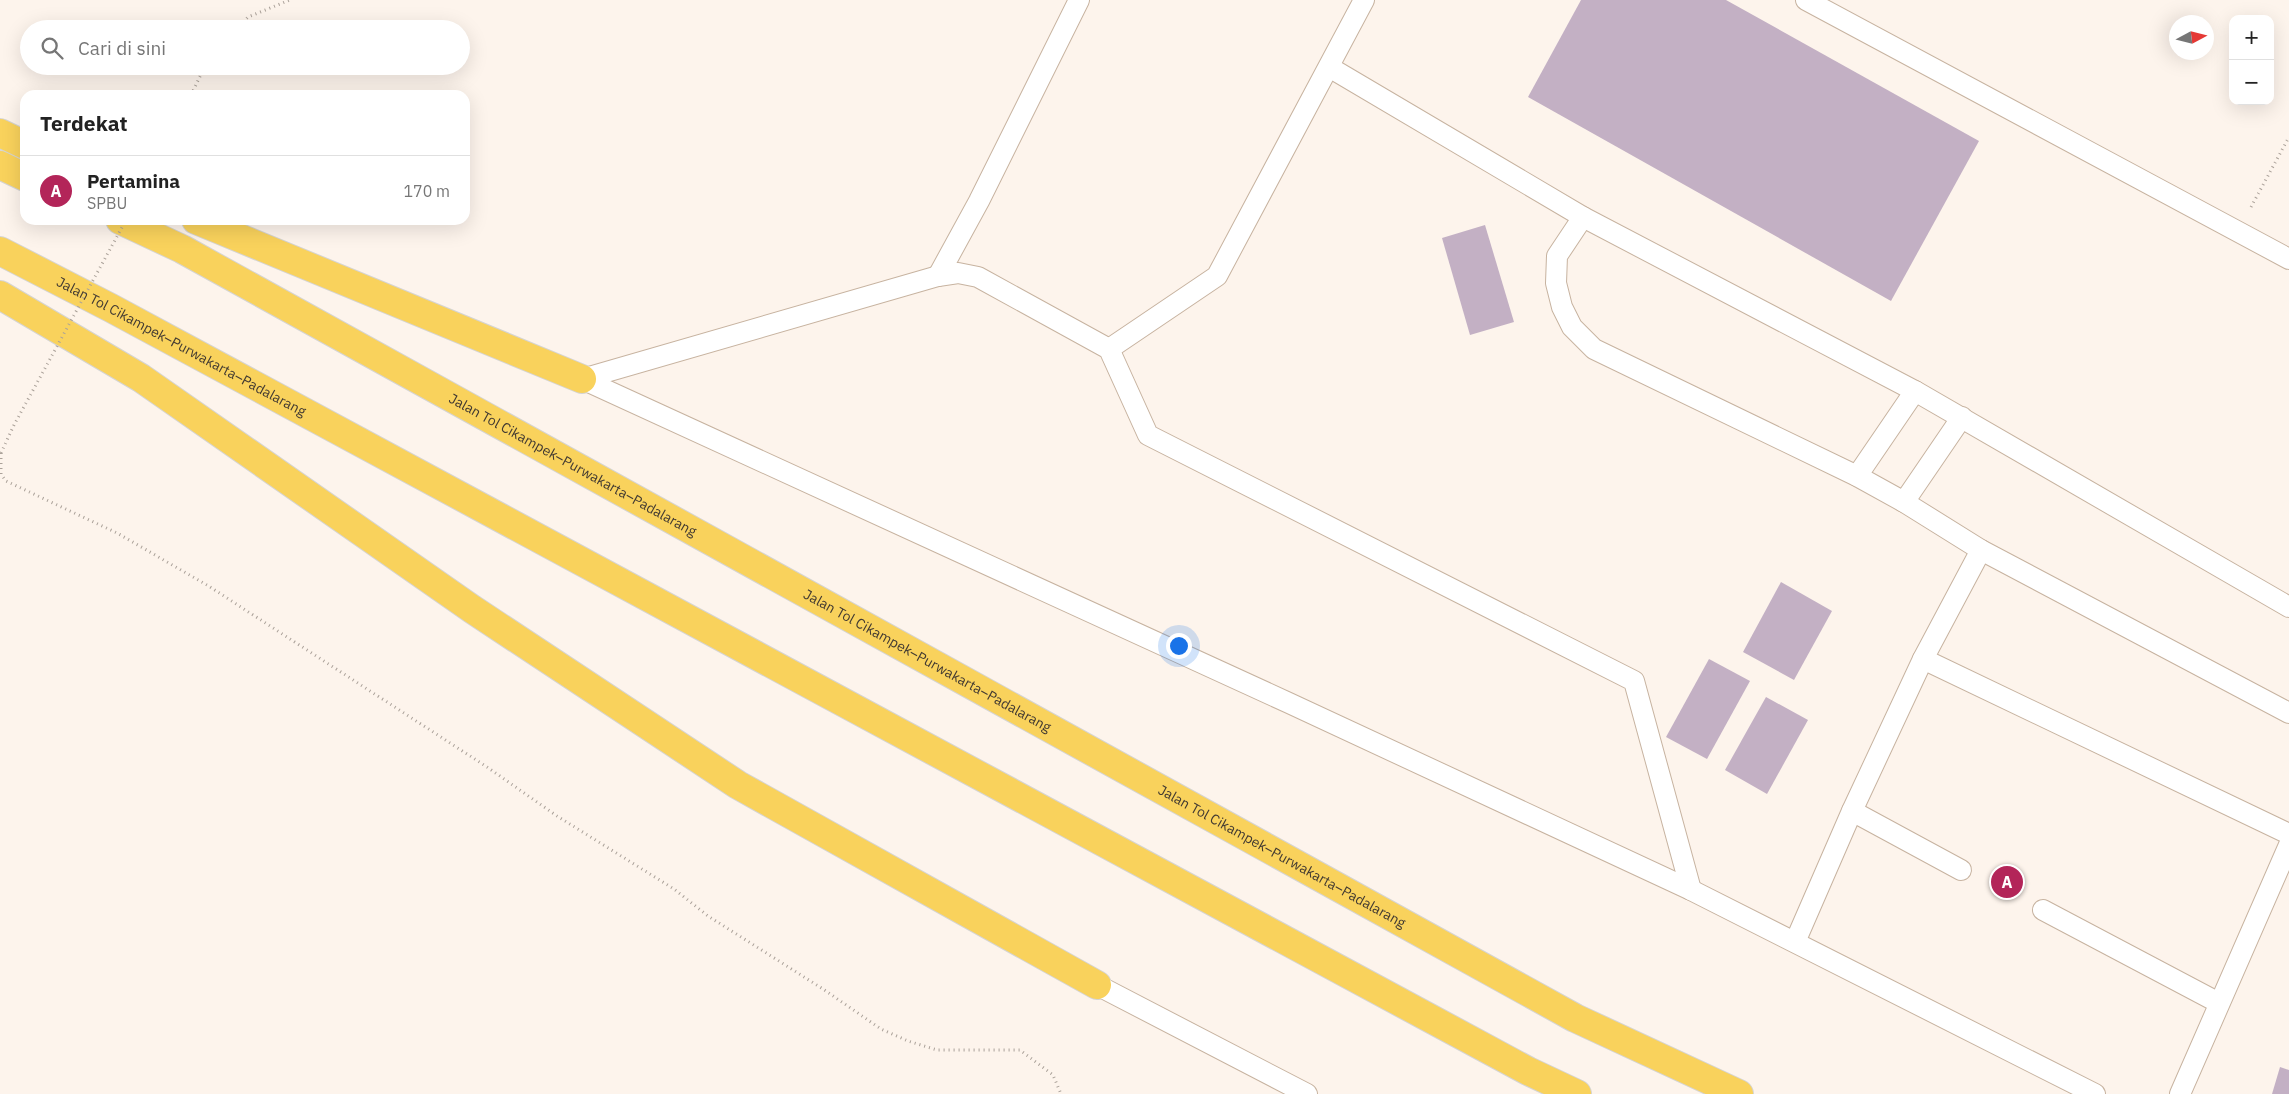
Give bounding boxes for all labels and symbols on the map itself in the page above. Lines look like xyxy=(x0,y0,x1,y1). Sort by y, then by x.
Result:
north arrow xyxy=(2169,15,2214,60)
street label: Jalan Tol Cikampek–Purwakarta–Padalarang xyxy=(54,273,310,421)
street label: Jalan Tol Cikampek–Purwakarta–Padalarang xyxy=(446,389,701,541)
street label: Jalan Tol Cikampek–Purwakarta–Padalarang xyxy=(800,585,1055,736)
your location xyxy=(1166,633,1192,659)
street label: Jalan Tol Cikampek–Purwakarta–Padalarang xyxy=(1155,781,1410,932)
pin: A xyxy=(1991,863,2023,901)

